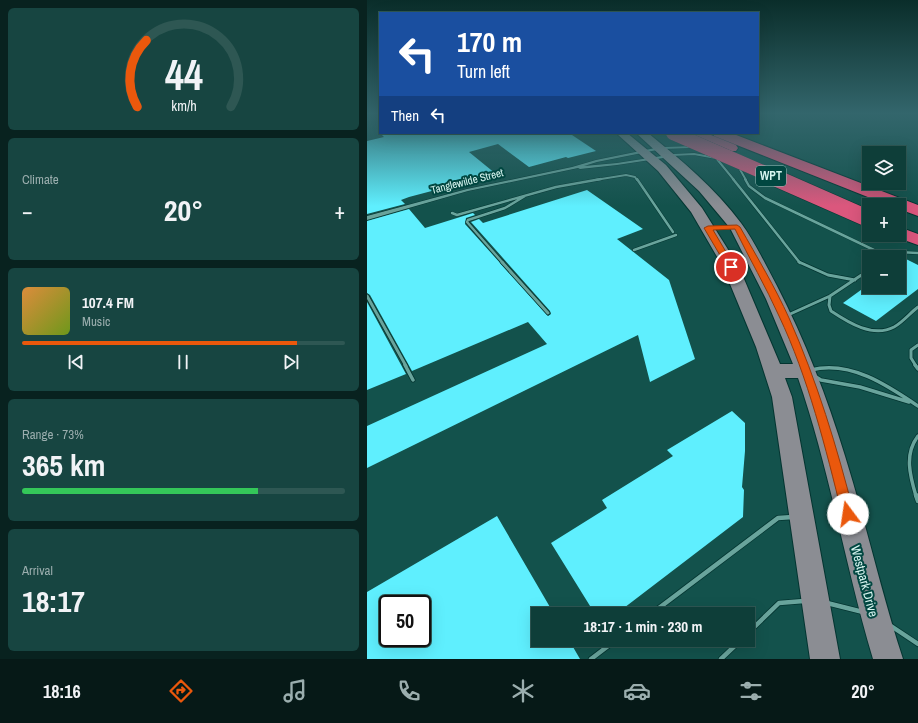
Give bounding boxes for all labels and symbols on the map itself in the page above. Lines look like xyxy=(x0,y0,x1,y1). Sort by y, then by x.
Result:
street label: Tanglewilde Street xyxy=(429,165,505,197)
road number: WPT xyxy=(756,166,786,186)
pin xyxy=(714,250,748,284)
position arrow xyxy=(827,493,869,535)
street label: Westpark Drive xyxy=(847,544,882,619)
speed limit sign: 50 xyxy=(379,595,431,647)

